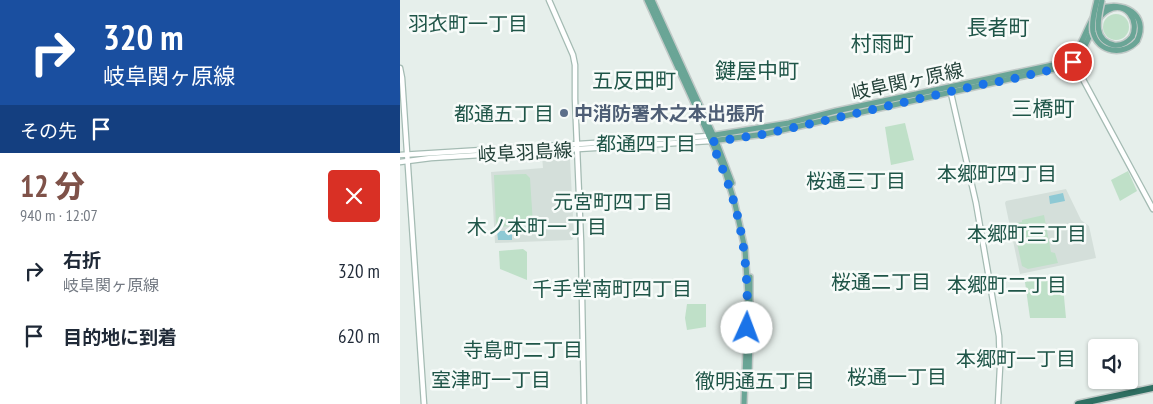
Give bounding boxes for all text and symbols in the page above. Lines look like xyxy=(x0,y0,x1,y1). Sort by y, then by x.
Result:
district label: 羽衣町一丁目 xyxy=(408,11,528,37)
text: 320 m xyxy=(103,14,184,60)
district label: 長者町 xyxy=(967,14,1030,41)
icon: right xyxy=(20,20,85,85)
district label: 村雨町 xyxy=(851,30,914,57)
pin xyxy=(1052,41,1094,83)
icon: arrive xyxy=(1059,48,1087,76)
district label: 鍵屋中町 xyxy=(715,57,799,84)
street label: 岐阜関ヶ原線 xyxy=(849,57,965,105)
text: 岐阜関ヶ原線 xyxy=(103,62,235,90)
district label: 五反田町 xyxy=(592,67,676,94)
district label: 三橋町 xyxy=(1012,95,1075,122)
district label: 都通五丁目 xyxy=(454,101,554,127)
place label: 中消防署木之本出張所 xyxy=(574,101,764,125)
marker: 中消防署木之本出張所 xyxy=(558,107,570,119)
icon: arrive xyxy=(87,115,115,143)
text: その先 xyxy=(20,119,77,143)
district label: 都通四丁目 xyxy=(596,131,696,157)
street label: 岐阜羽島線 xyxy=(477,138,573,166)
district label: 本郷町四丁目 xyxy=(937,161,1057,187)
text: 12 分 xyxy=(20,166,85,205)
district label: 桜通三丁目 xyxy=(806,168,906,194)
button: close xyxy=(328,170,380,222)
district label: 元宮町四丁目 xyxy=(553,189,673,215)
text: 940 m · 12:07 xyxy=(20,205,98,225)
district label: 木ノ本町一丁目 xyxy=(467,214,607,240)
district label: 本郷町三丁目 xyxy=(967,221,1087,247)
text: 右折 xyxy=(63,248,101,272)
icon: right xyxy=(20,257,48,285)
text: 320 m xyxy=(338,259,380,283)
district label: 桜通二丁目 xyxy=(831,269,931,295)
district label: 本郷町二丁目 xyxy=(947,272,1067,298)
text: 岐阜関ヶ原線 xyxy=(63,275,159,295)
district label: 千手堂南町四丁目 xyxy=(532,276,692,302)
position arrow xyxy=(720,301,772,353)
icon: arrive xyxy=(20,322,48,350)
text: 620 m xyxy=(338,324,380,348)
text: 目的地に到着 xyxy=(63,325,177,349)
district label: 寺島町二丁目 xyxy=(463,337,583,363)
map controls xyxy=(1088,339,1138,389)
button: sound xyxy=(1088,339,1138,389)
district label: 本郷町一丁目 xyxy=(956,346,1076,372)
district label: 桜通一丁目 xyxy=(847,364,947,390)
district label: 室津町一丁目 xyxy=(431,367,551,393)
district label: 徹明通五丁目 xyxy=(695,368,815,394)

